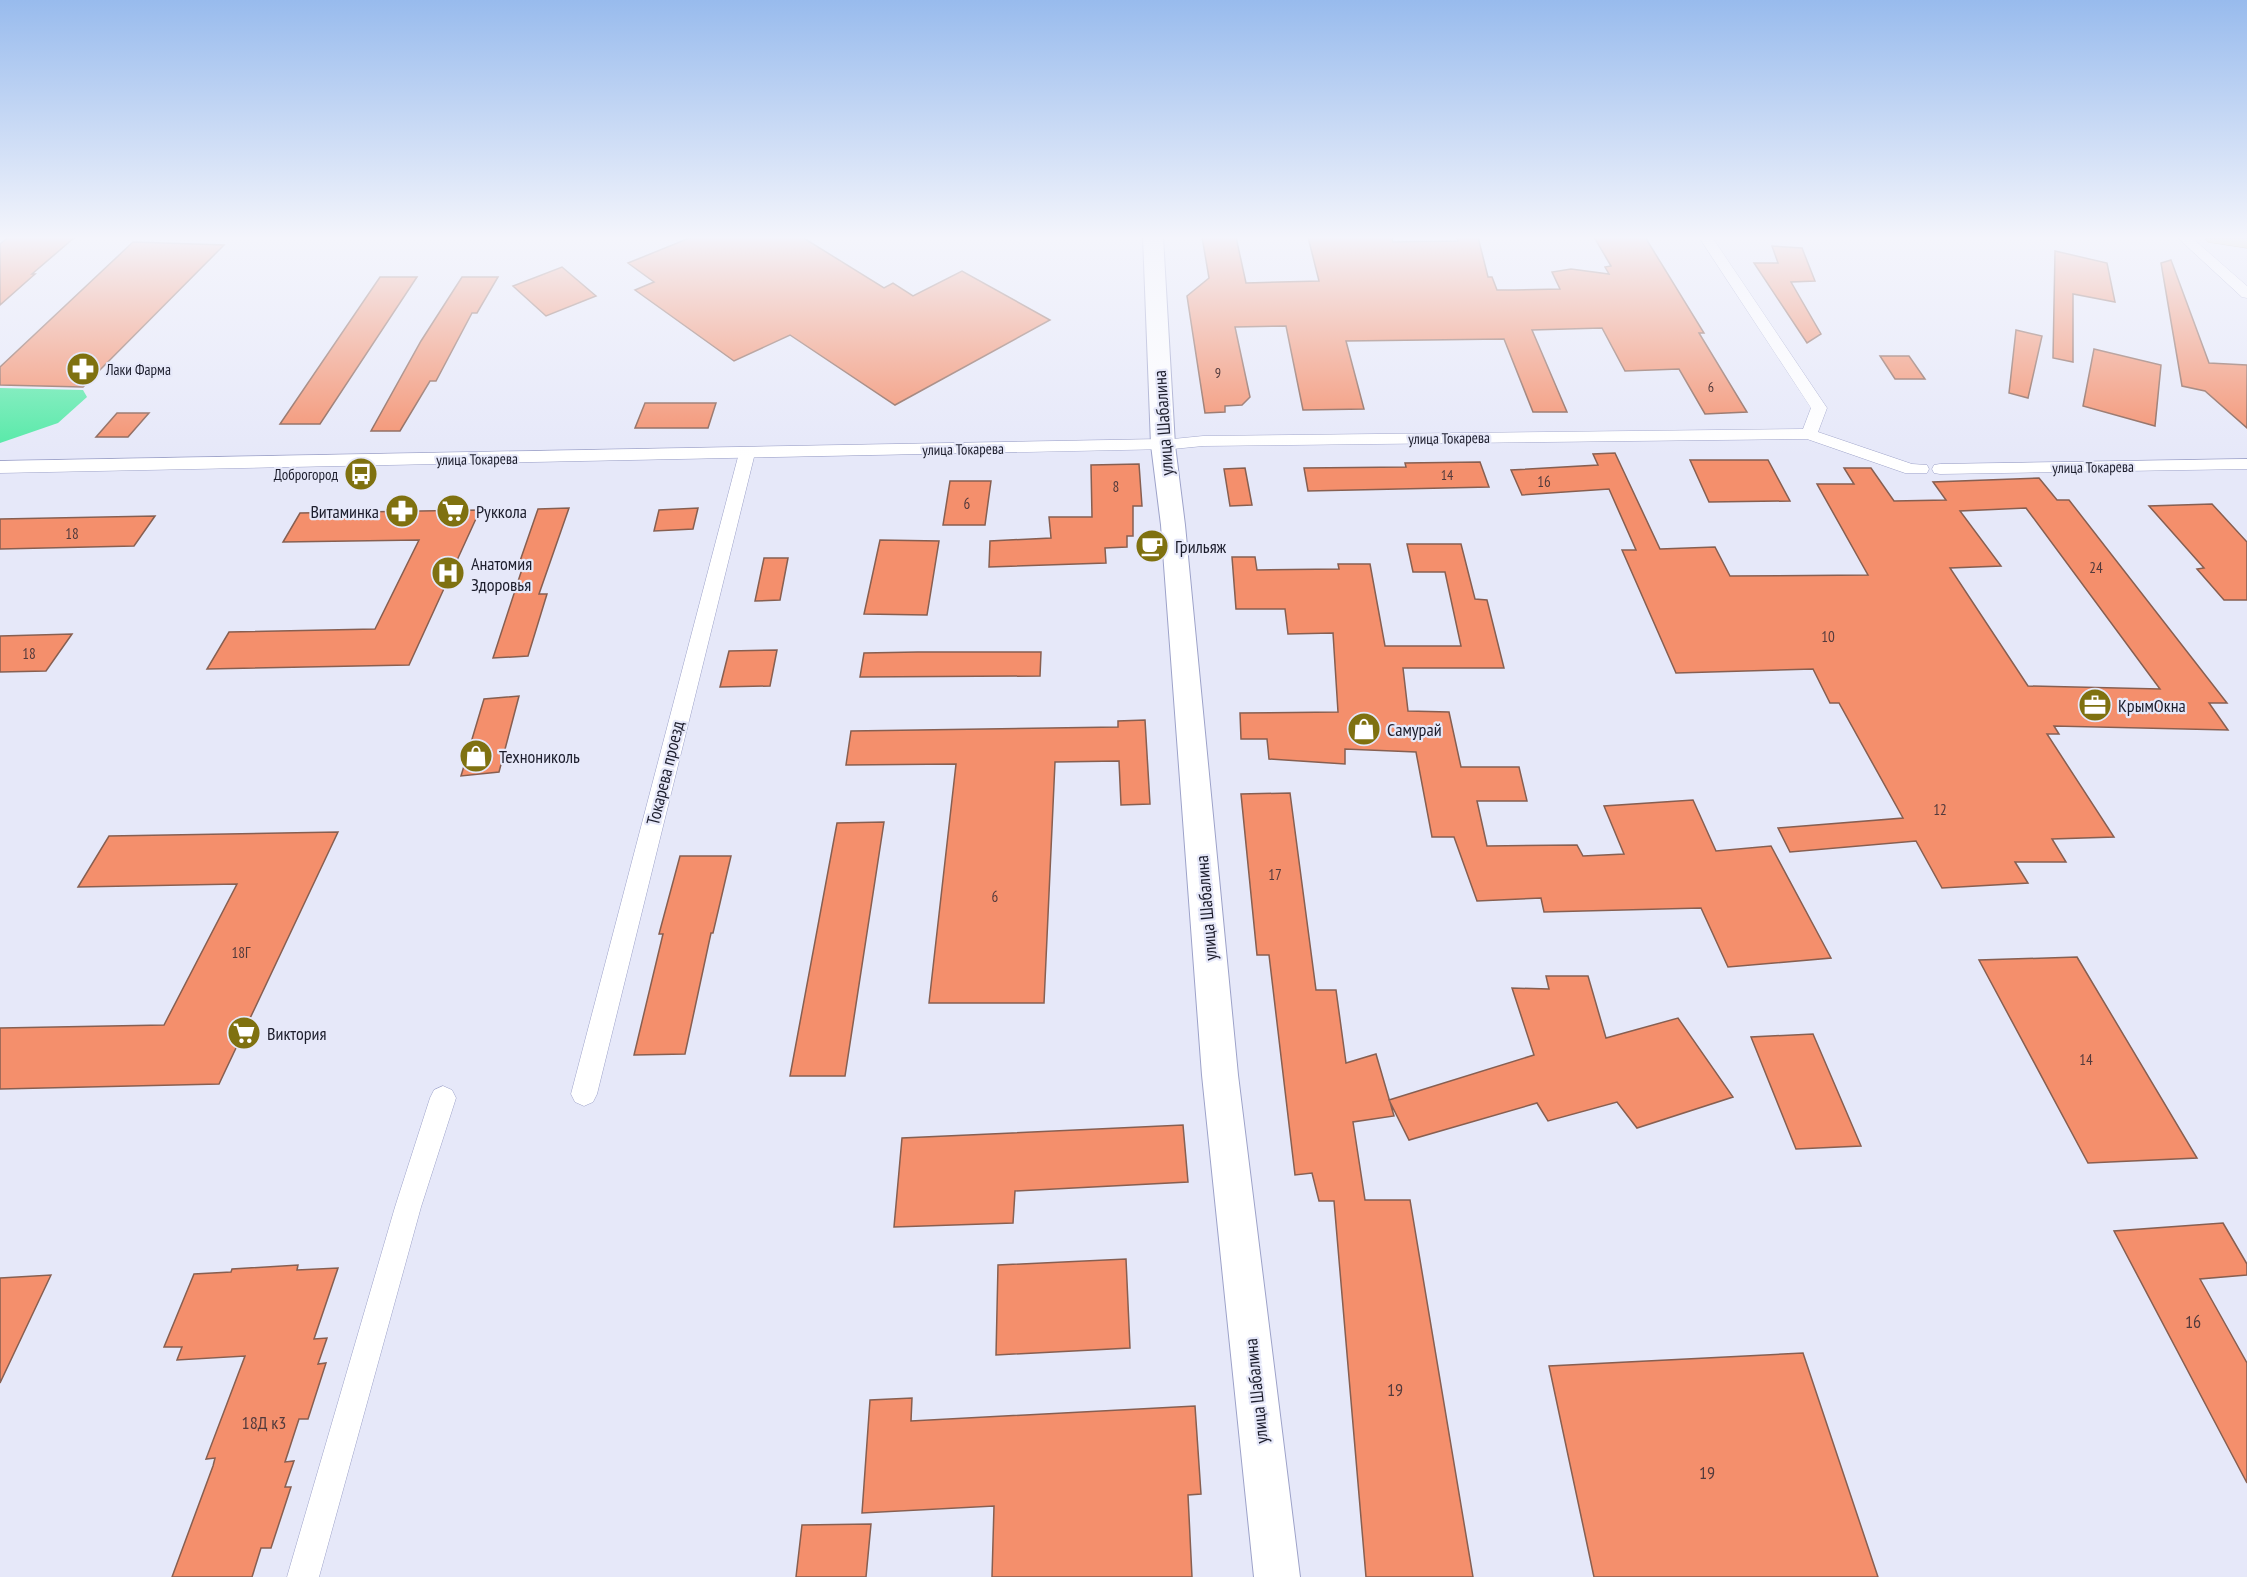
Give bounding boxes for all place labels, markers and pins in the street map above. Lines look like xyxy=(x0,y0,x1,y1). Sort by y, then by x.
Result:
pharmacy icon: Лаки Фарма xyxy=(65,351,101,387)
place label: Лаки Фарма xyxy=(105,360,171,379)
bus stop icon: Доброгород xyxy=(343,456,379,492)
place label: Доброгород xyxy=(274,465,338,484)
pharmacy icon: Витаминка xyxy=(384,493,420,529)
supermarket icon: Руккола xyxy=(435,493,471,529)
place label: Витаминка xyxy=(310,500,379,523)
place label: Руккола xyxy=(476,500,527,523)
cafe icon: Грильяж xyxy=(1134,528,1170,564)
place label: Грильяж xyxy=(1175,535,1227,558)
place label: Анатомия Здоровья xyxy=(471,552,532,596)
hospital icon: Анатомия Здоровья xyxy=(430,555,466,591)
office icon: КрымОкна xyxy=(2077,687,2113,723)
place label: КрымОкна xyxy=(2118,694,2186,717)
shop icon: Самурай xyxy=(1346,711,1382,747)
place label: Самурай xyxy=(1387,718,1442,741)
shop icon: Технониколь xyxy=(458,738,494,774)
place label: Технониколь xyxy=(499,745,580,768)
supermarket icon: Виктория xyxy=(226,1015,262,1051)
place label: Виктория xyxy=(267,1022,326,1045)

